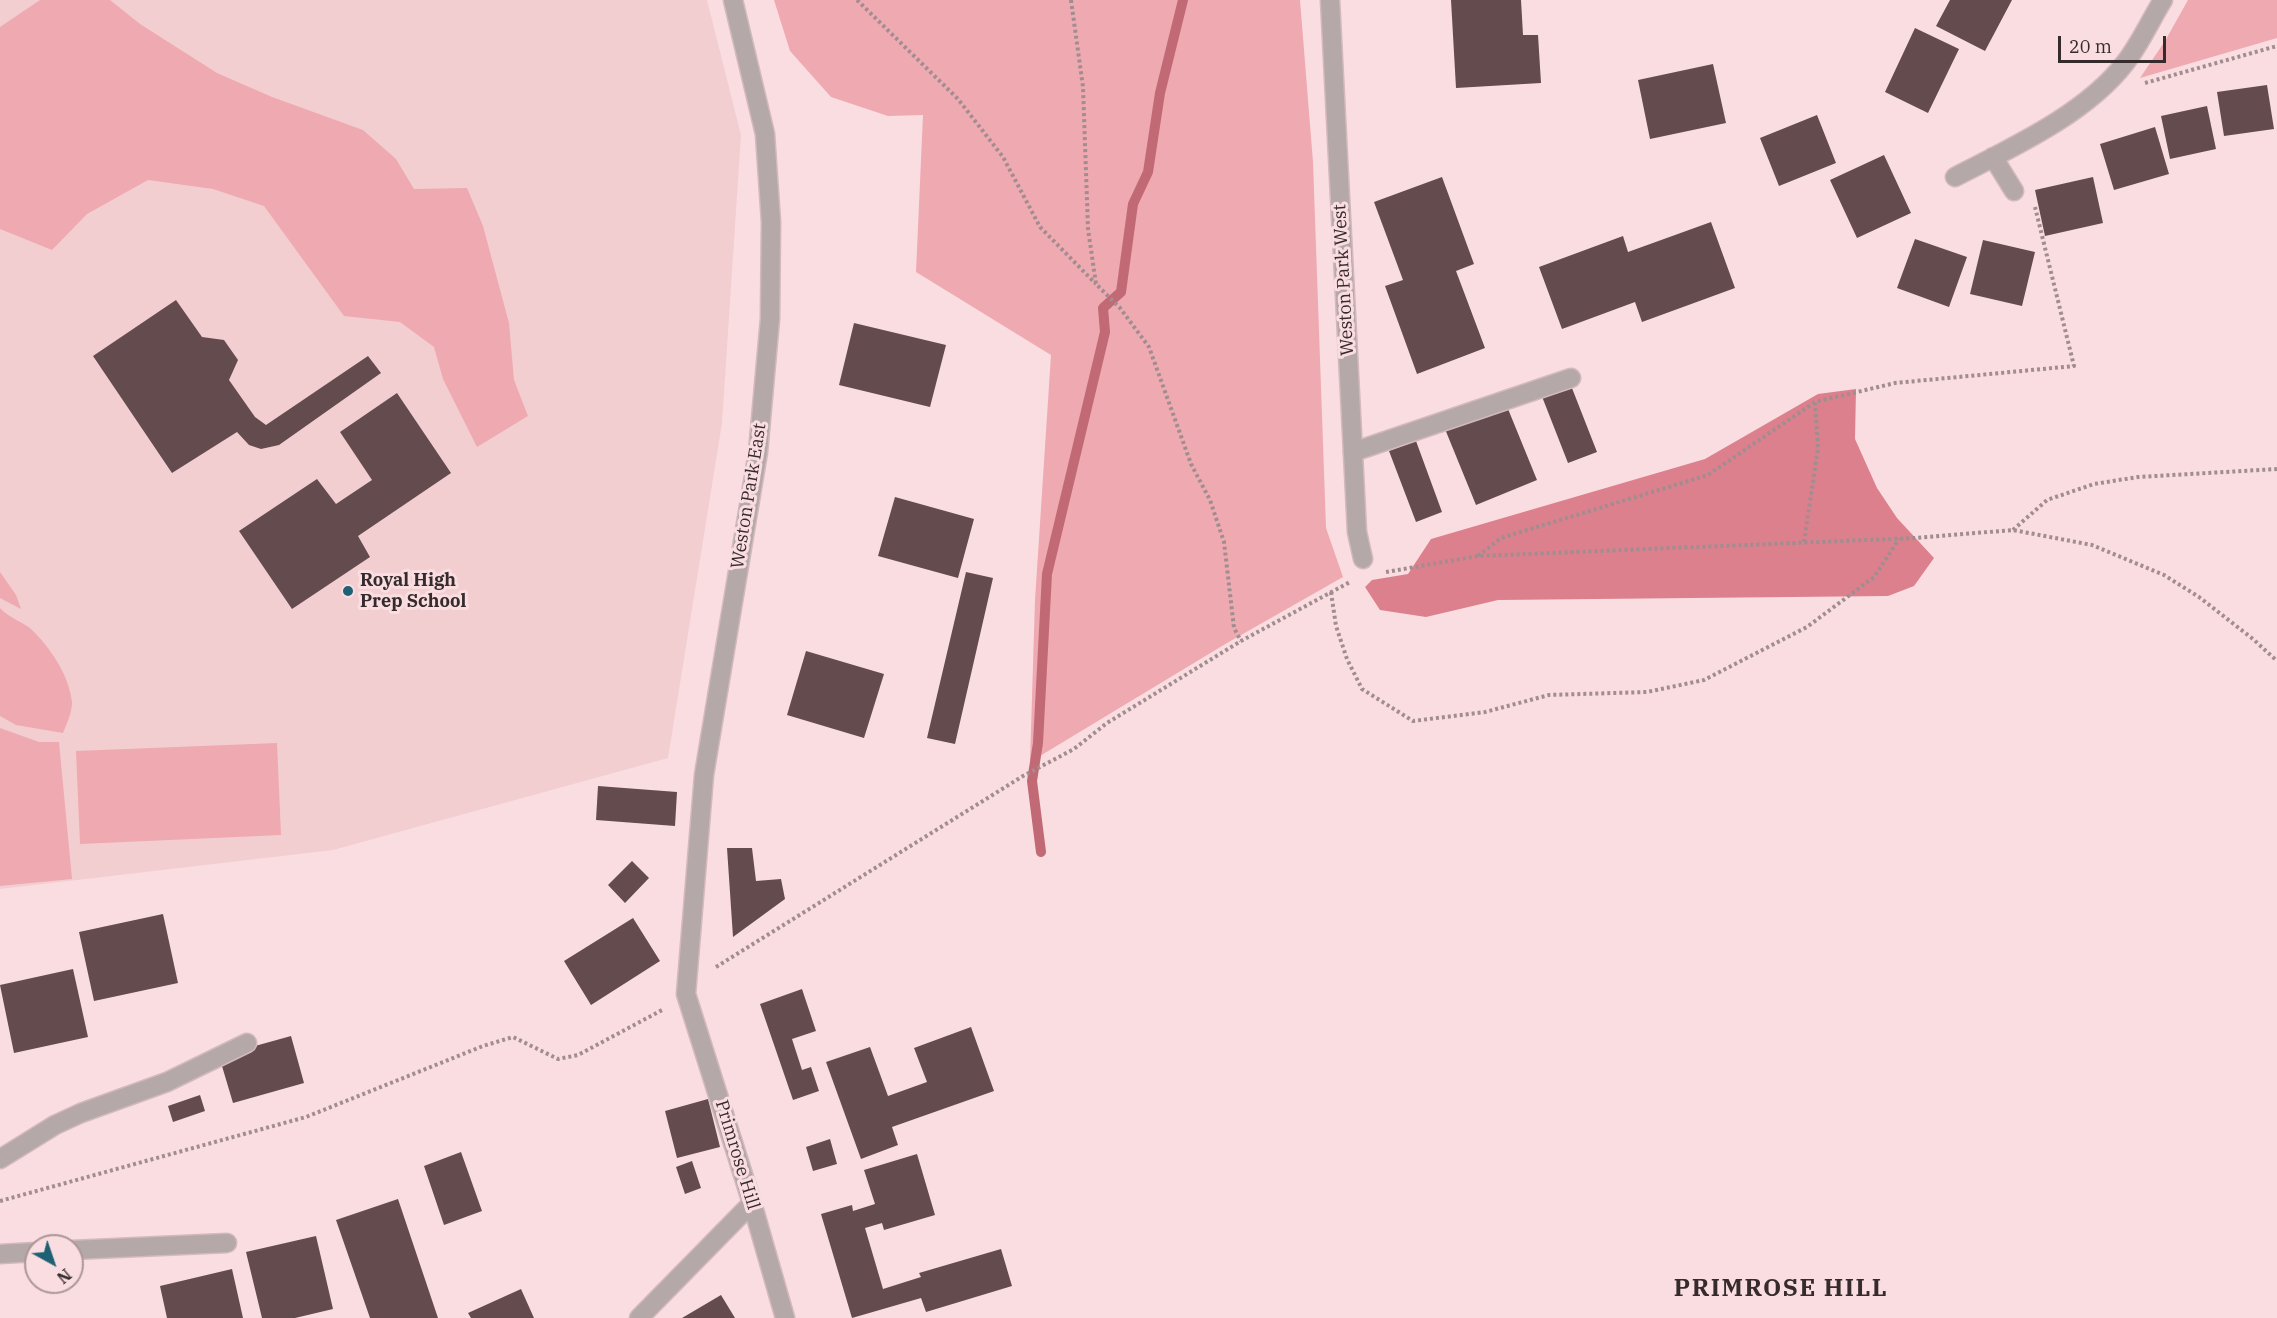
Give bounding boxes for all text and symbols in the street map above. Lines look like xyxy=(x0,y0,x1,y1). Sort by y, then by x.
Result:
scale bar xyxy=(2061,24,2169,62)
text: 20 m xyxy=(2069,35,2112,58)
street label: Weston Park West xyxy=(1329,204,1359,356)
street label: Weston Park East xyxy=(727,422,771,570)
place label: Royal High Prep School xyxy=(360,570,466,612)
marker: Royal High Prep School xyxy=(341,584,355,598)
street label: Primrose Hill xyxy=(710,1098,764,1212)
north arrow xyxy=(24,1234,84,1294)
text: N xyxy=(53,1265,76,1288)
district label: PRIMROSE HILL xyxy=(1674,1275,1888,1303)

